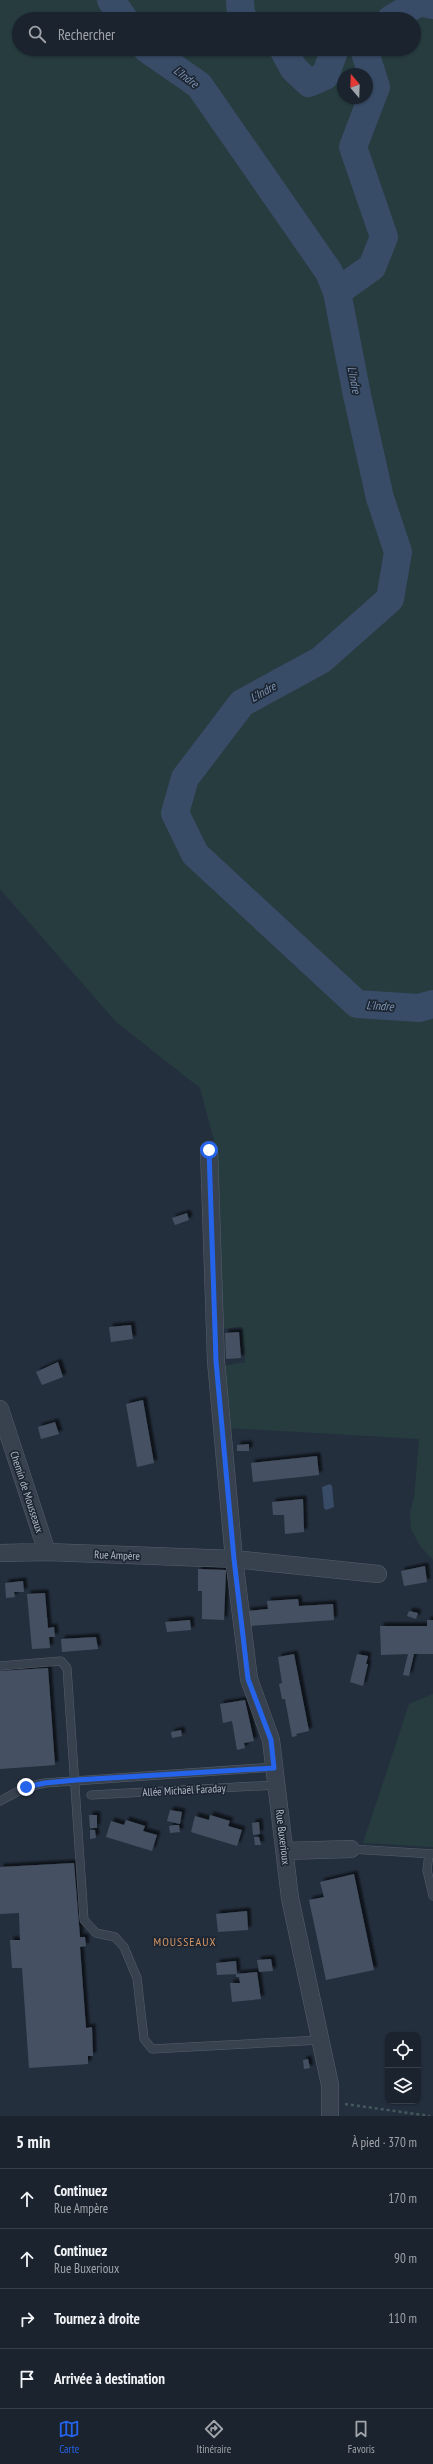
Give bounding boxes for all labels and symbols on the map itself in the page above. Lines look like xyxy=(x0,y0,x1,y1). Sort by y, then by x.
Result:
water label: L'Indre xyxy=(171,62,203,91)
north arrow xyxy=(337,68,373,104)
water label: L'Indre xyxy=(345,365,365,396)
water label: L'Indre xyxy=(247,678,279,705)
water label: L'Indre xyxy=(366,997,395,1014)
route start xyxy=(200,1141,218,1159)
street label: Chemin de Mousseaux xyxy=(7,1449,47,1535)
street label: Rue Ampère xyxy=(94,1547,141,1563)
route end xyxy=(17,1778,35,1796)
street label: Allée Michaël Faraday xyxy=(142,1781,227,1799)
street label: Rue Buxerioux xyxy=(273,1809,293,1866)
district label: MOUSSEAUX xyxy=(154,1934,216,1949)

